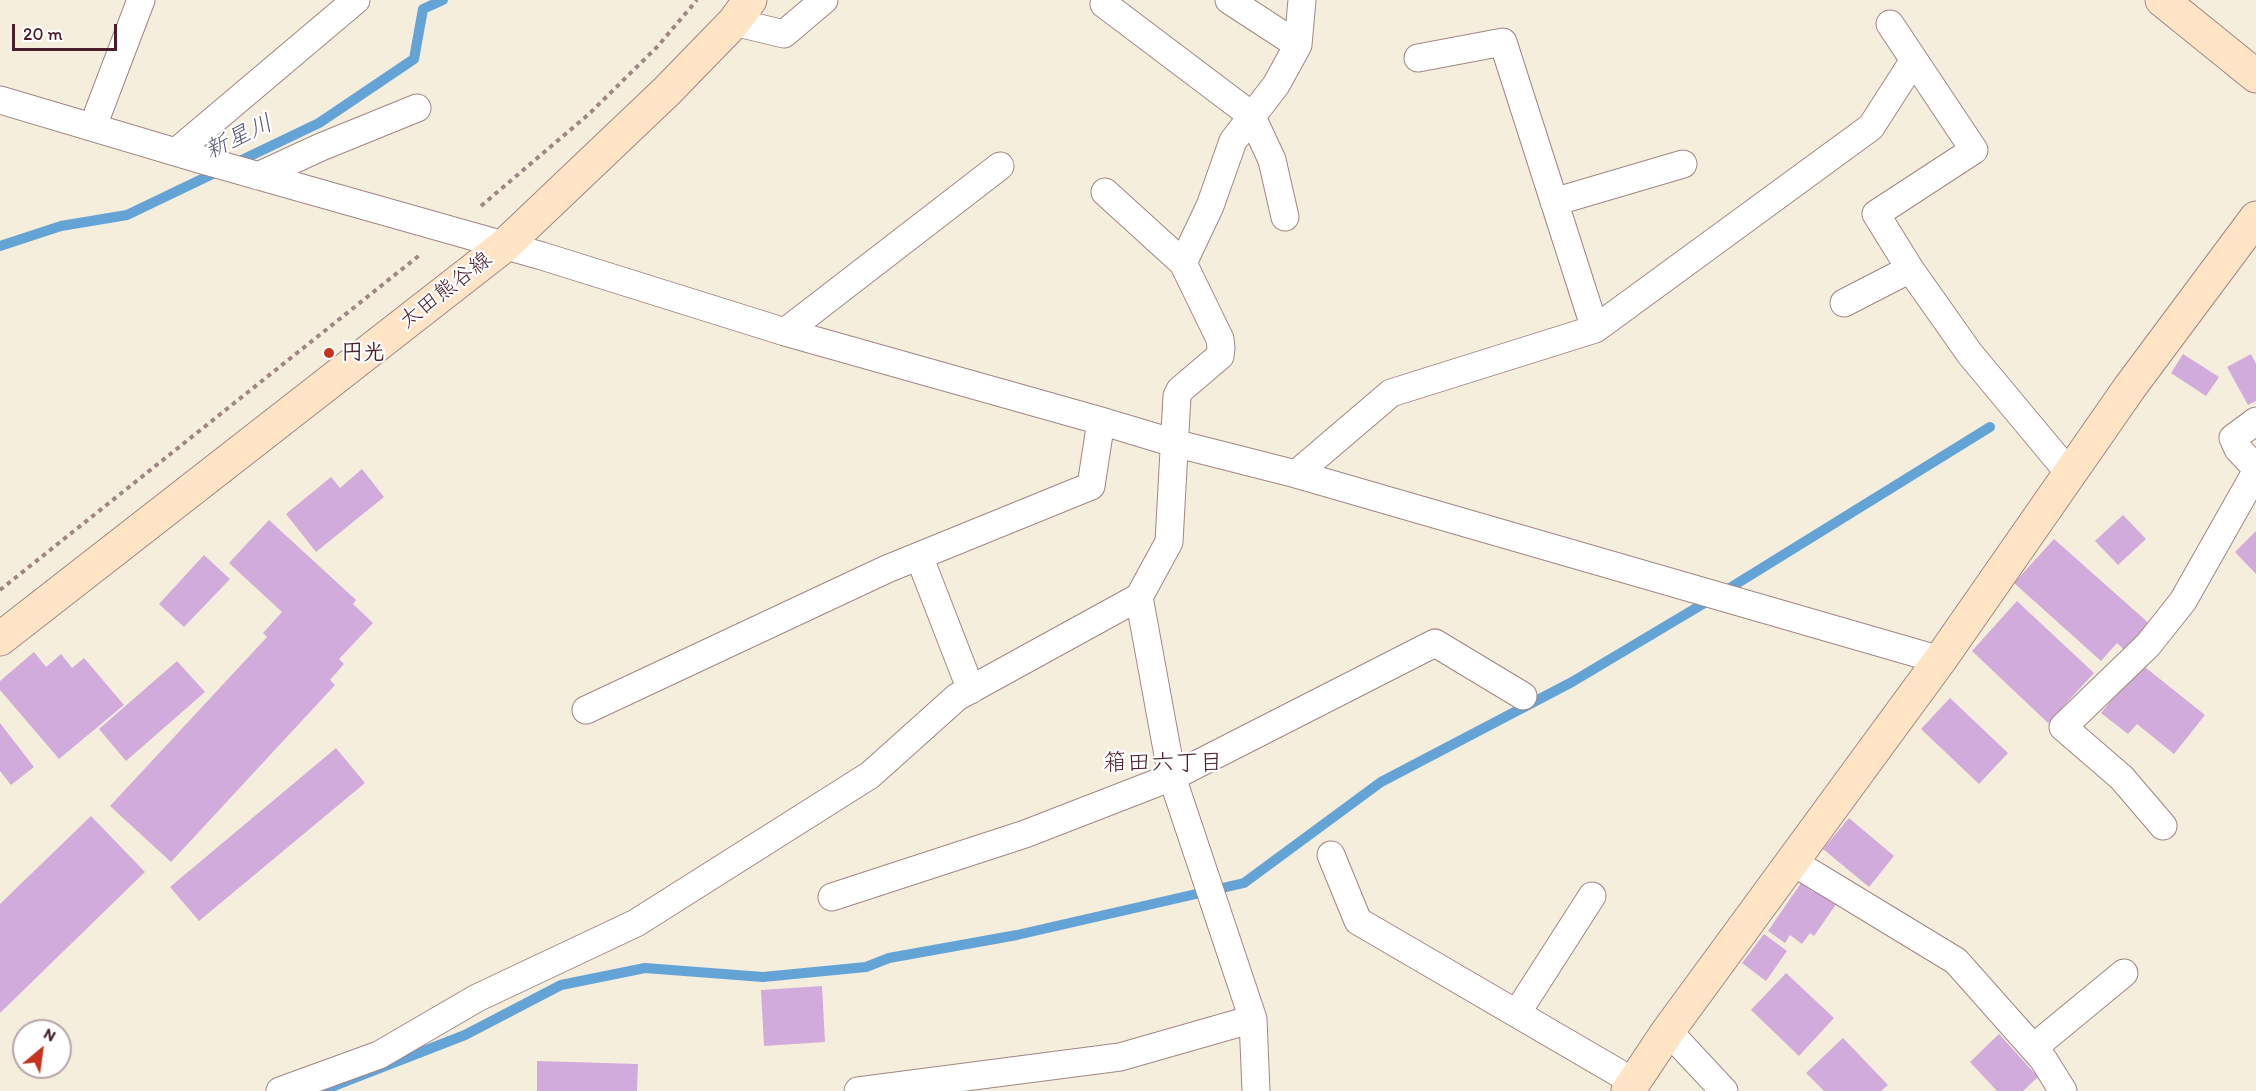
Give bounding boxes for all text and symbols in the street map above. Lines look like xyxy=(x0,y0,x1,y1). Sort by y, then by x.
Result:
scale bar xyxy=(15,12,120,50)
text: 20 m xyxy=(23,23,63,45)
water label: 新星川 xyxy=(200,110,278,166)
street label: 太田熊谷線 xyxy=(395,247,497,335)
place label: 円光 xyxy=(341,340,385,366)
marker: 円光 xyxy=(322,346,336,360)
district label: 箱田六丁目 xyxy=(1103,750,1223,778)
north arrow xyxy=(12,1019,72,1079)
text: N xyxy=(41,1024,59,1045)

